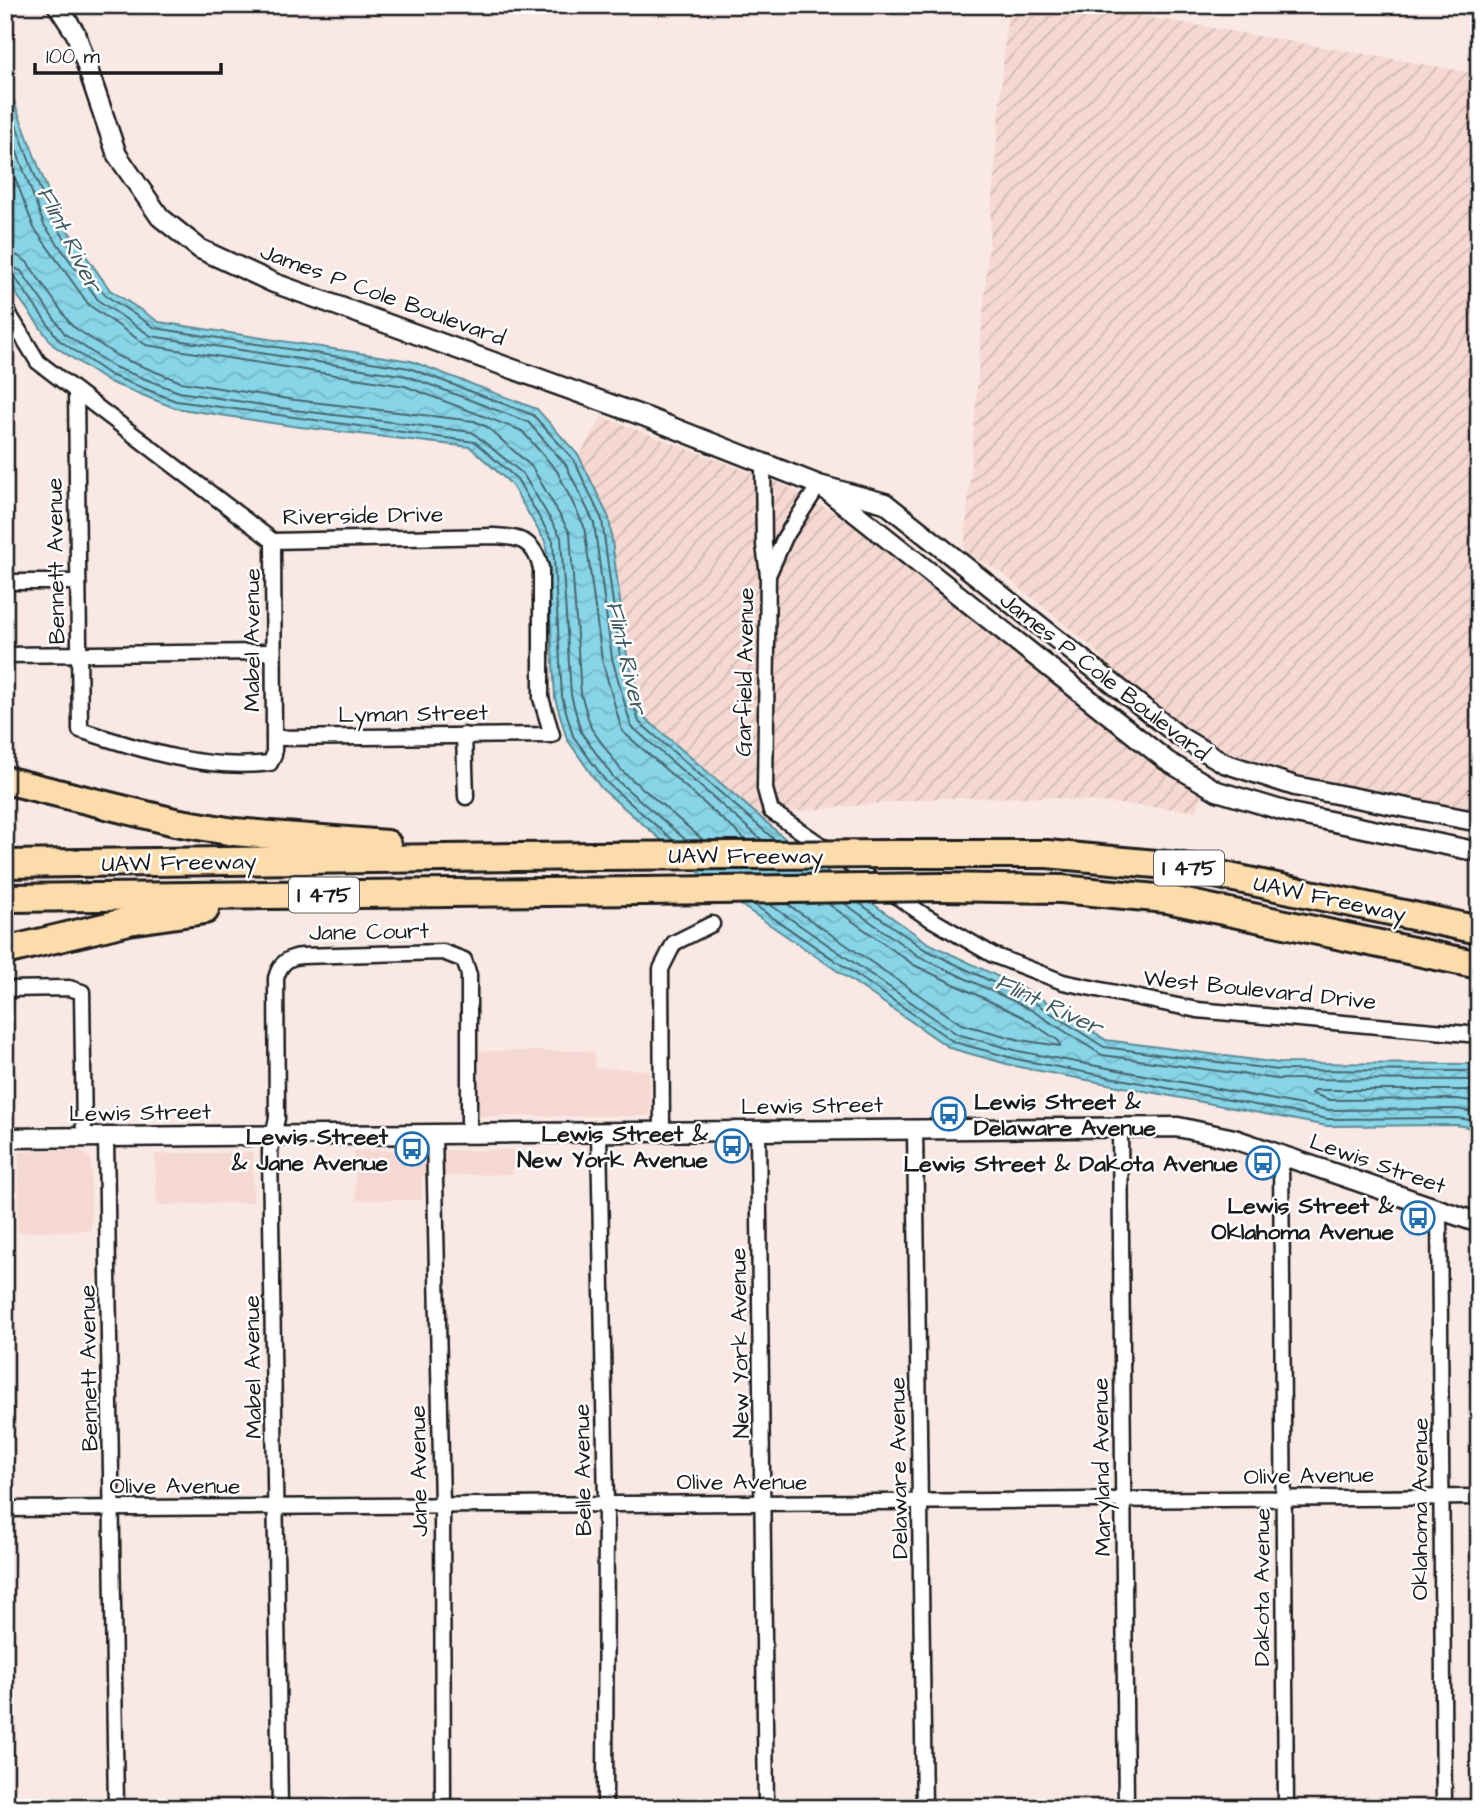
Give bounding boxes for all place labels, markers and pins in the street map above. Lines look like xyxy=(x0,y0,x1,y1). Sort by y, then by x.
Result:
place label: Lewis Street & Delaware Avenue xyxy=(974,1086,1157,1144)
bus stop icon: Lewis Street & Delaware Avenue xyxy=(930,1095,968,1133)
place label: Lewis Street & New York Avenue xyxy=(517,1118,709,1176)
place label: Lewis Street & Jane Avenue xyxy=(231,1121,389,1179)
bus stop icon: Lewis Street & New York Avenue xyxy=(713,1127,751,1165)
bus stop icon: Lewis Street & Jane Avenue xyxy=(393,1130,431,1168)
bus stop icon: Lewis Street & Dakota Avenue xyxy=(1244,1144,1282,1182)
place label: Lewis Street & Dakota Avenue xyxy=(903,1148,1239,1180)
place label: Lewis Street & Oklahoma Avenue xyxy=(1211,1190,1395,1248)
bus stop icon: Lewis Street & Oklahoma Avenue xyxy=(1399,1199,1437,1237)

